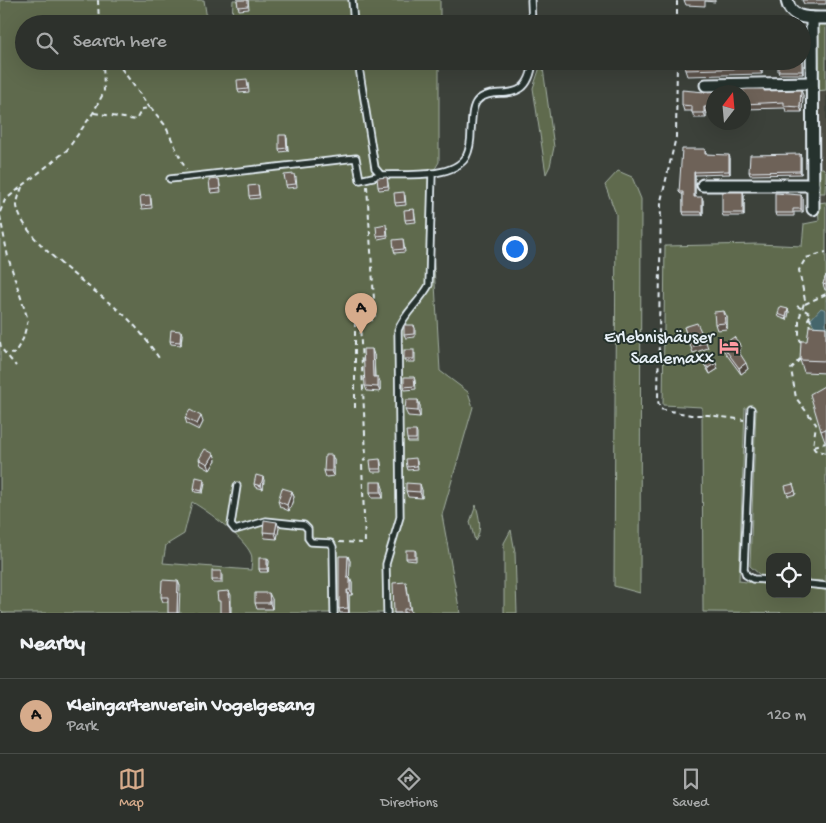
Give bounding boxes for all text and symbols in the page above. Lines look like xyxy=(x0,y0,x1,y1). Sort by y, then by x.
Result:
search box xyxy=(15,15,811,70)
icon: search xyxy=(33,29,61,57)
text: Search here xyxy=(73,31,167,54)
north arrow xyxy=(706,85,751,130)
your location xyxy=(502,236,528,262)
pin: A xyxy=(345,293,377,334)
place label: Erlebnishäuser Saalemaxx xyxy=(604,328,716,370)
hotel icon: Erlebnishäuser Saalemaxx xyxy=(718,335,740,357)
map controls xyxy=(766,553,811,598)
button: locate xyxy=(766,553,811,598)
text: Nearby xyxy=(20,633,85,658)
text: Kleingartenverein Vogelgesang xyxy=(67,695,315,718)
text: A xyxy=(31,707,41,726)
text: 120 m xyxy=(767,707,806,726)
text: Park xyxy=(67,718,98,737)
tab: Map xyxy=(118,765,146,812)
tab: Directions xyxy=(381,765,438,812)
tab: Saved xyxy=(673,765,708,812)

